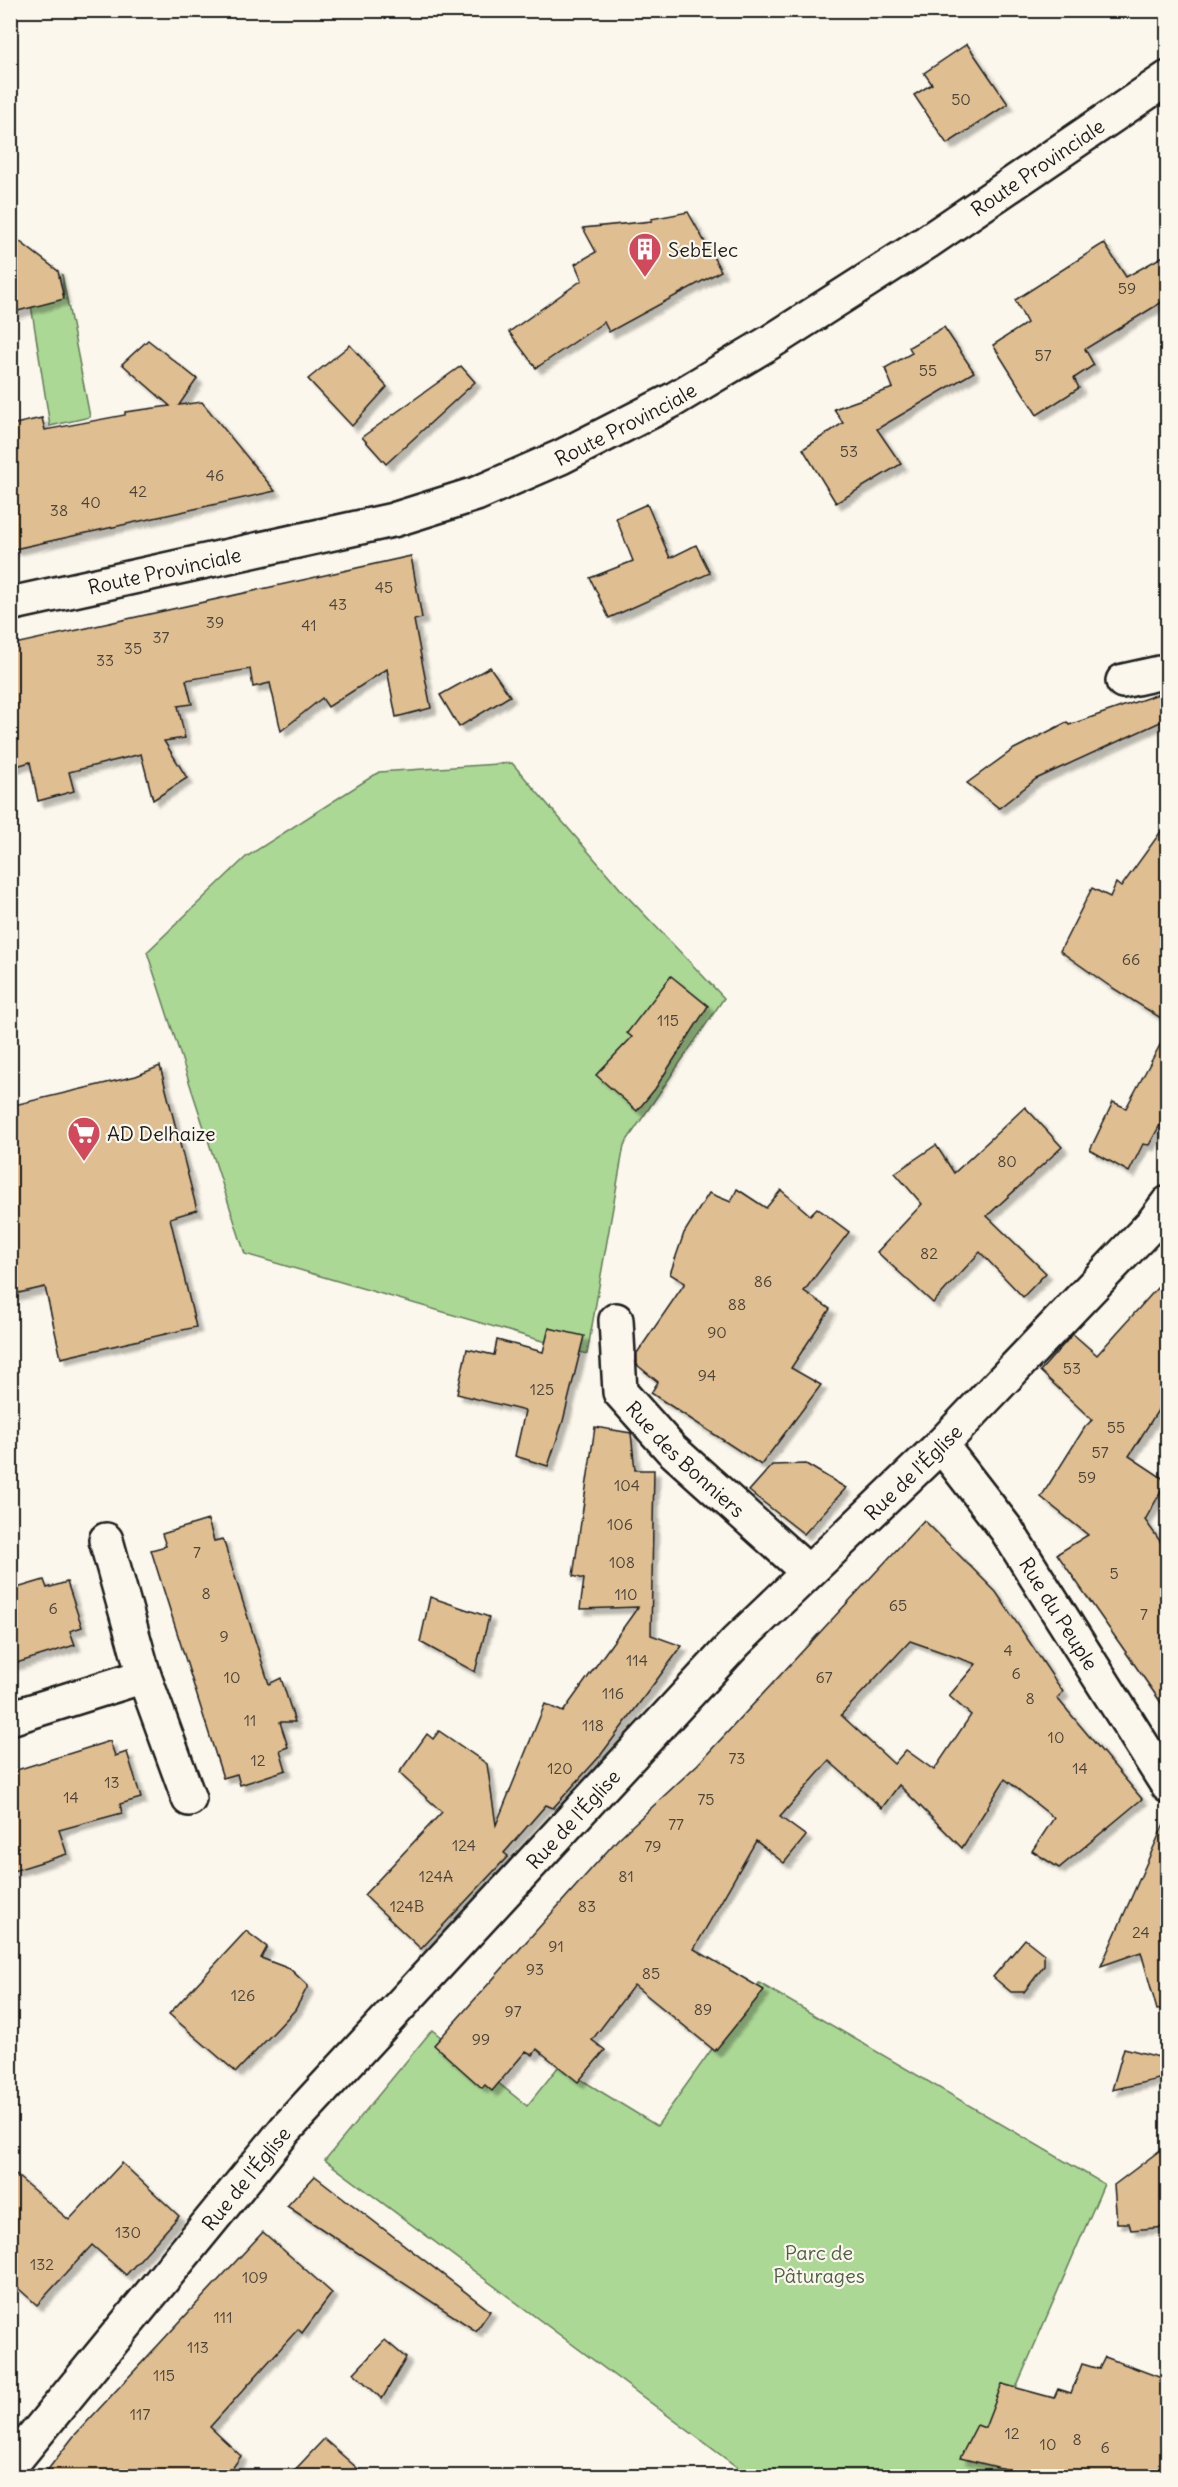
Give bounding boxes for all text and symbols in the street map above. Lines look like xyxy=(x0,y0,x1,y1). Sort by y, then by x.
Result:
house number: 50 xyxy=(951,89,971,109)
street label: Route Provinciale xyxy=(966,113,1109,221)
building icon: SebElec xyxy=(627,231,663,278)
place label: SebElec xyxy=(668,237,738,262)
house number: 59 xyxy=(1118,278,1136,298)
house number: 57 xyxy=(1034,345,1052,365)
house number: 55 xyxy=(919,360,937,380)
street label: Route Provinciale xyxy=(550,377,700,471)
house number: 53 xyxy=(840,441,858,461)
house number: 46 xyxy=(206,465,224,485)
house number: 42 xyxy=(129,481,147,501)
house number: 40 xyxy=(81,492,101,512)
house number: 38 xyxy=(50,500,68,520)
street label: Route Provinciale xyxy=(85,541,243,599)
house number: 45 xyxy=(375,577,393,597)
house number: 43 xyxy=(329,594,347,614)
house number: 39 xyxy=(206,612,224,632)
house number: 41 xyxy=(301,615,317,635)
house number: 37 xyxy=(153,627,170,647)
house number: 35 xyxy=(124,638,142,658)
house number: 33 xyxy=(96,650,114,670)
house number: 66 xyxy=(1122,949,1140,969)
house number: 115 xyxy=(657,1010,679,1030)
supermarket icon: AD Delhaize xyxy=(66,1115,102,1162)
place label: AD Delhaize xyxy=(107,1121,216,1146)
house number: 80 xyxy=(997,1151,1017,1171)
house number: 82 xyxy=(920,1243,938,1263)
house number: 86 xyxy=(754,1271,772,1291)
house number: 88 xyxy=(728,1294,746,1314)
house number: 90 xyxy=(707,1322,727,1342)
house number: 53 xyxy=(1063,1358,1081,1378)
house number: 94 xyxy=(698,1365,716,1385)
house number: 125 xyxy=(530,1379,554,1399)
street label: Rue des Bonniers xyxy=(621,1395,750,1522)
house number: 55 xyxy=(1107,1417,1125,1437)
street label: Rue de l'Église xyxy=(859,1419,967,1525)
house number: 57 xyxy=(1091,1442,1109,1462)
house number: 59 xyxy=(1078,1467,1096,1487)
house number: 104 xyxy=(614,1475,640,1495)
house number: 106 xyxy=(607,1514,633,1534)
house number: 7 xyxy=(193,1542,201,1562)
house number: 108 xyxy=(609,1552,635,1572)
street label: Rue du Peuple xyxy=(1014,1552,1104,1674)
house number: 5 xyxy=(1109,1563,1119,1583)
house number: 8 xyxy=(201,1583,211,1603)
house number: 110 xyxy=(614,1584,638,1604)
house number: 65 xyxy=(889,1595,907,1615)
house number: 6 xyxy=(48,1598,58,1618)
house number: 7 xyxy=(1140,1604,1148,1624)
house number: 9 xyxy=(219,1626,229,1646)
house number: 4 xyxy=(1003,1640,1013,1660)
house number: 114 xyxy=(626,1650,648,1670)
house number: 6 xyxy=(1011,1663,1021,1683)
house number: 10 xyxy=(224,1667,240,1687)
house number: 67 xyxy=(815,1667,833,1687)
house number: 116 xyxy=(602,1683,624,1703)
house number: 8 xyxy=(1025,1688,1035,1708)
house number: 11 xyxy=(244,1710,256,1730)
house number: 118 xyxy=(582,1715,604,1735)
house number: 10 xyxy=(1048,1727,1064,1747)
house number: 73 xyxy=(729,1748,745,1768)
house number: 12 xyxy=(250,1750,266,1770)
house number: 120 xyxy=(547,1758,573,1778)
house number: 14 xyxy=(1072,1758,1088,1778)
street label: Rue de l'Église xyxy=(520,1764,625,1874)
house number: 13 xyxy=(104,1772,120,1792)
house number: 14 xyxy=(63,1787,79,1807)
house number: 75 xyxy=(697,1789,715,1809)
house number: 77 xyxy=(668,1814,684,1834)
house number: 124 xyxy=(452,1835,476,1855)
house number: 79 xyxy=(644,1836,662,1856)
house number: 124A xyxy=(419,1866,453,1886)
house number: 81 xyxy=(618,1866,634,1886)
house number: 124B xyxy=(390,1896,424,1916)
house number: 83 xyxy=(578,1896,596,1916)
house number: 24 xyxy=(1132,1922,1150,1942)
house number: 91 xyxy=(548,1936,564,1956)
house number: 93 xyxy=(526,1959,544,1979)
house number: 85 xyxy=(642,1963,660,1983)
house number: 126 xyxy=(231,1985,255,2005)
house number: 89 xyxy=(694,1999,712,2019)
house number: 97 xyxy=(504,2001,522,2021)
house number: 99 xyxy=(472,2029,490,2049)
street label: Rue de l'Église xyxy=(196,2121,295,2235)
house number: 130 xyxy=(115,2222,141,2242)
park label: Parc de Pâturages xyxy=(773,2240,865,2288)
house number: 132 xyxy=(30,2254,54,2274)
house number: 109 xyxy=(242,2267,268,2287)
house number: 111 xyxy=(213,2307,233,2327)
house number: 113 xyxy=(187,2337,209,2357)
house number: 115 xyxy=(153,2365,175,2385)
house number: 117 xyxy=(130,2404,150,2424)
house number: 12 xyxy=(1004,2423,1020,2443)
house number: 8 xyxy=(1072,2429,1082,2449)
house number: 10 xyxy=(1040,2434,1056,2454)
house number: 6 xyxy=(1100,2437,1110,2457)

